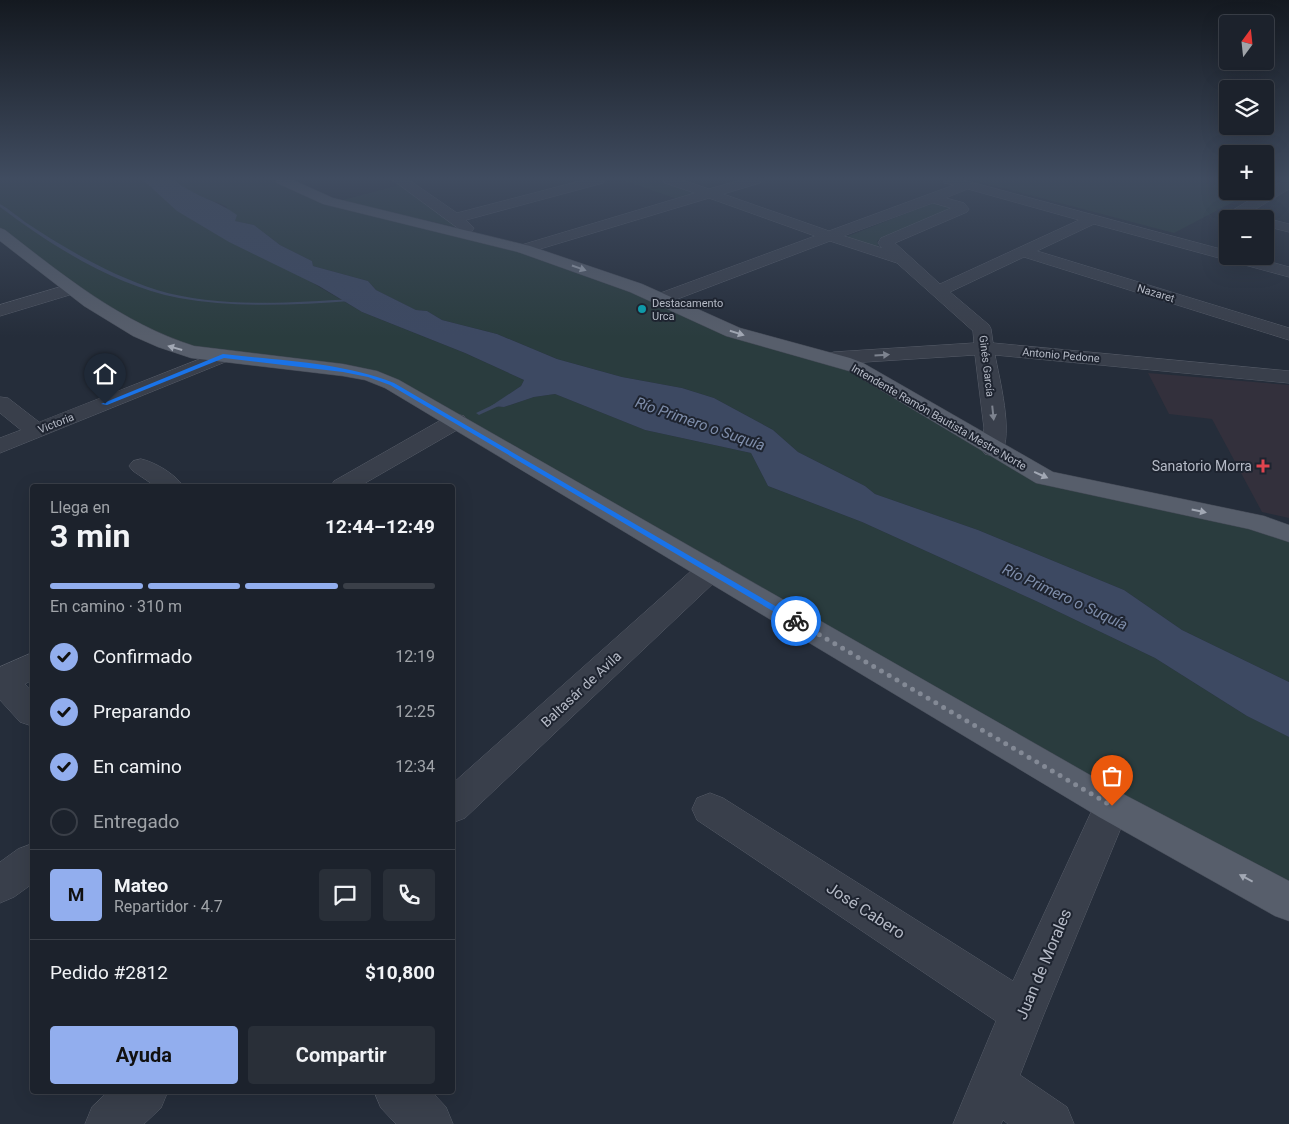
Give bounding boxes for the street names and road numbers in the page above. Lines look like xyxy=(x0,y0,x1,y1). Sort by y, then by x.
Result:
street label: Nazaret xyxy=(1136,282,1176,305)
street label: Ginés García xyxy=(976,334,997,398)
street label: Antonio Pedone xyxy=(1022,346,1100,365)
street label: Intendente Ramón Bautista Mestre Norte xyxy=(849,362,1029,473)
street label: Victoria xyxy=(36,410,76,437)
street label: Baltasár de Avila xyxy=(538,648,624,730)
street label: José Cabero xyxy=(823,878,908,943)
street label: Juan de Morales xyxy=(1012,906,1075,1022)

